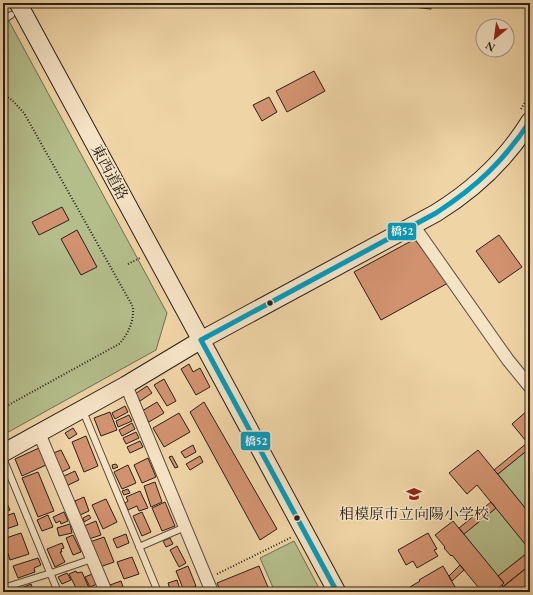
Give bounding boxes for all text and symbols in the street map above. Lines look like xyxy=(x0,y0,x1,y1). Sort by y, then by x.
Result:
north arrow xyxy=(475,18,515,58)
text: N xyxy=(483,38,497,55)
street label: 東西道路 xyxy=(88,141,132,203)
line badge: 橋52 xyxy=(387,222,417,241)
text: 橋52 xyxy=(391,224,413,238)
unlabelled marker xyxy=(265,298,275,308)
line badge: 橋52 xyxy=(240,431,271,451)
text: 橋52 xyxy=(245,434,267,448)
school or university icon: 相模原市立向陽小学校 xyxy=(405,485,423,503)
place label: 相模原市立向陽小学校 xyxy=(339,504,489,523)
unlabelled marker xyxy=(292,513,302,523)

